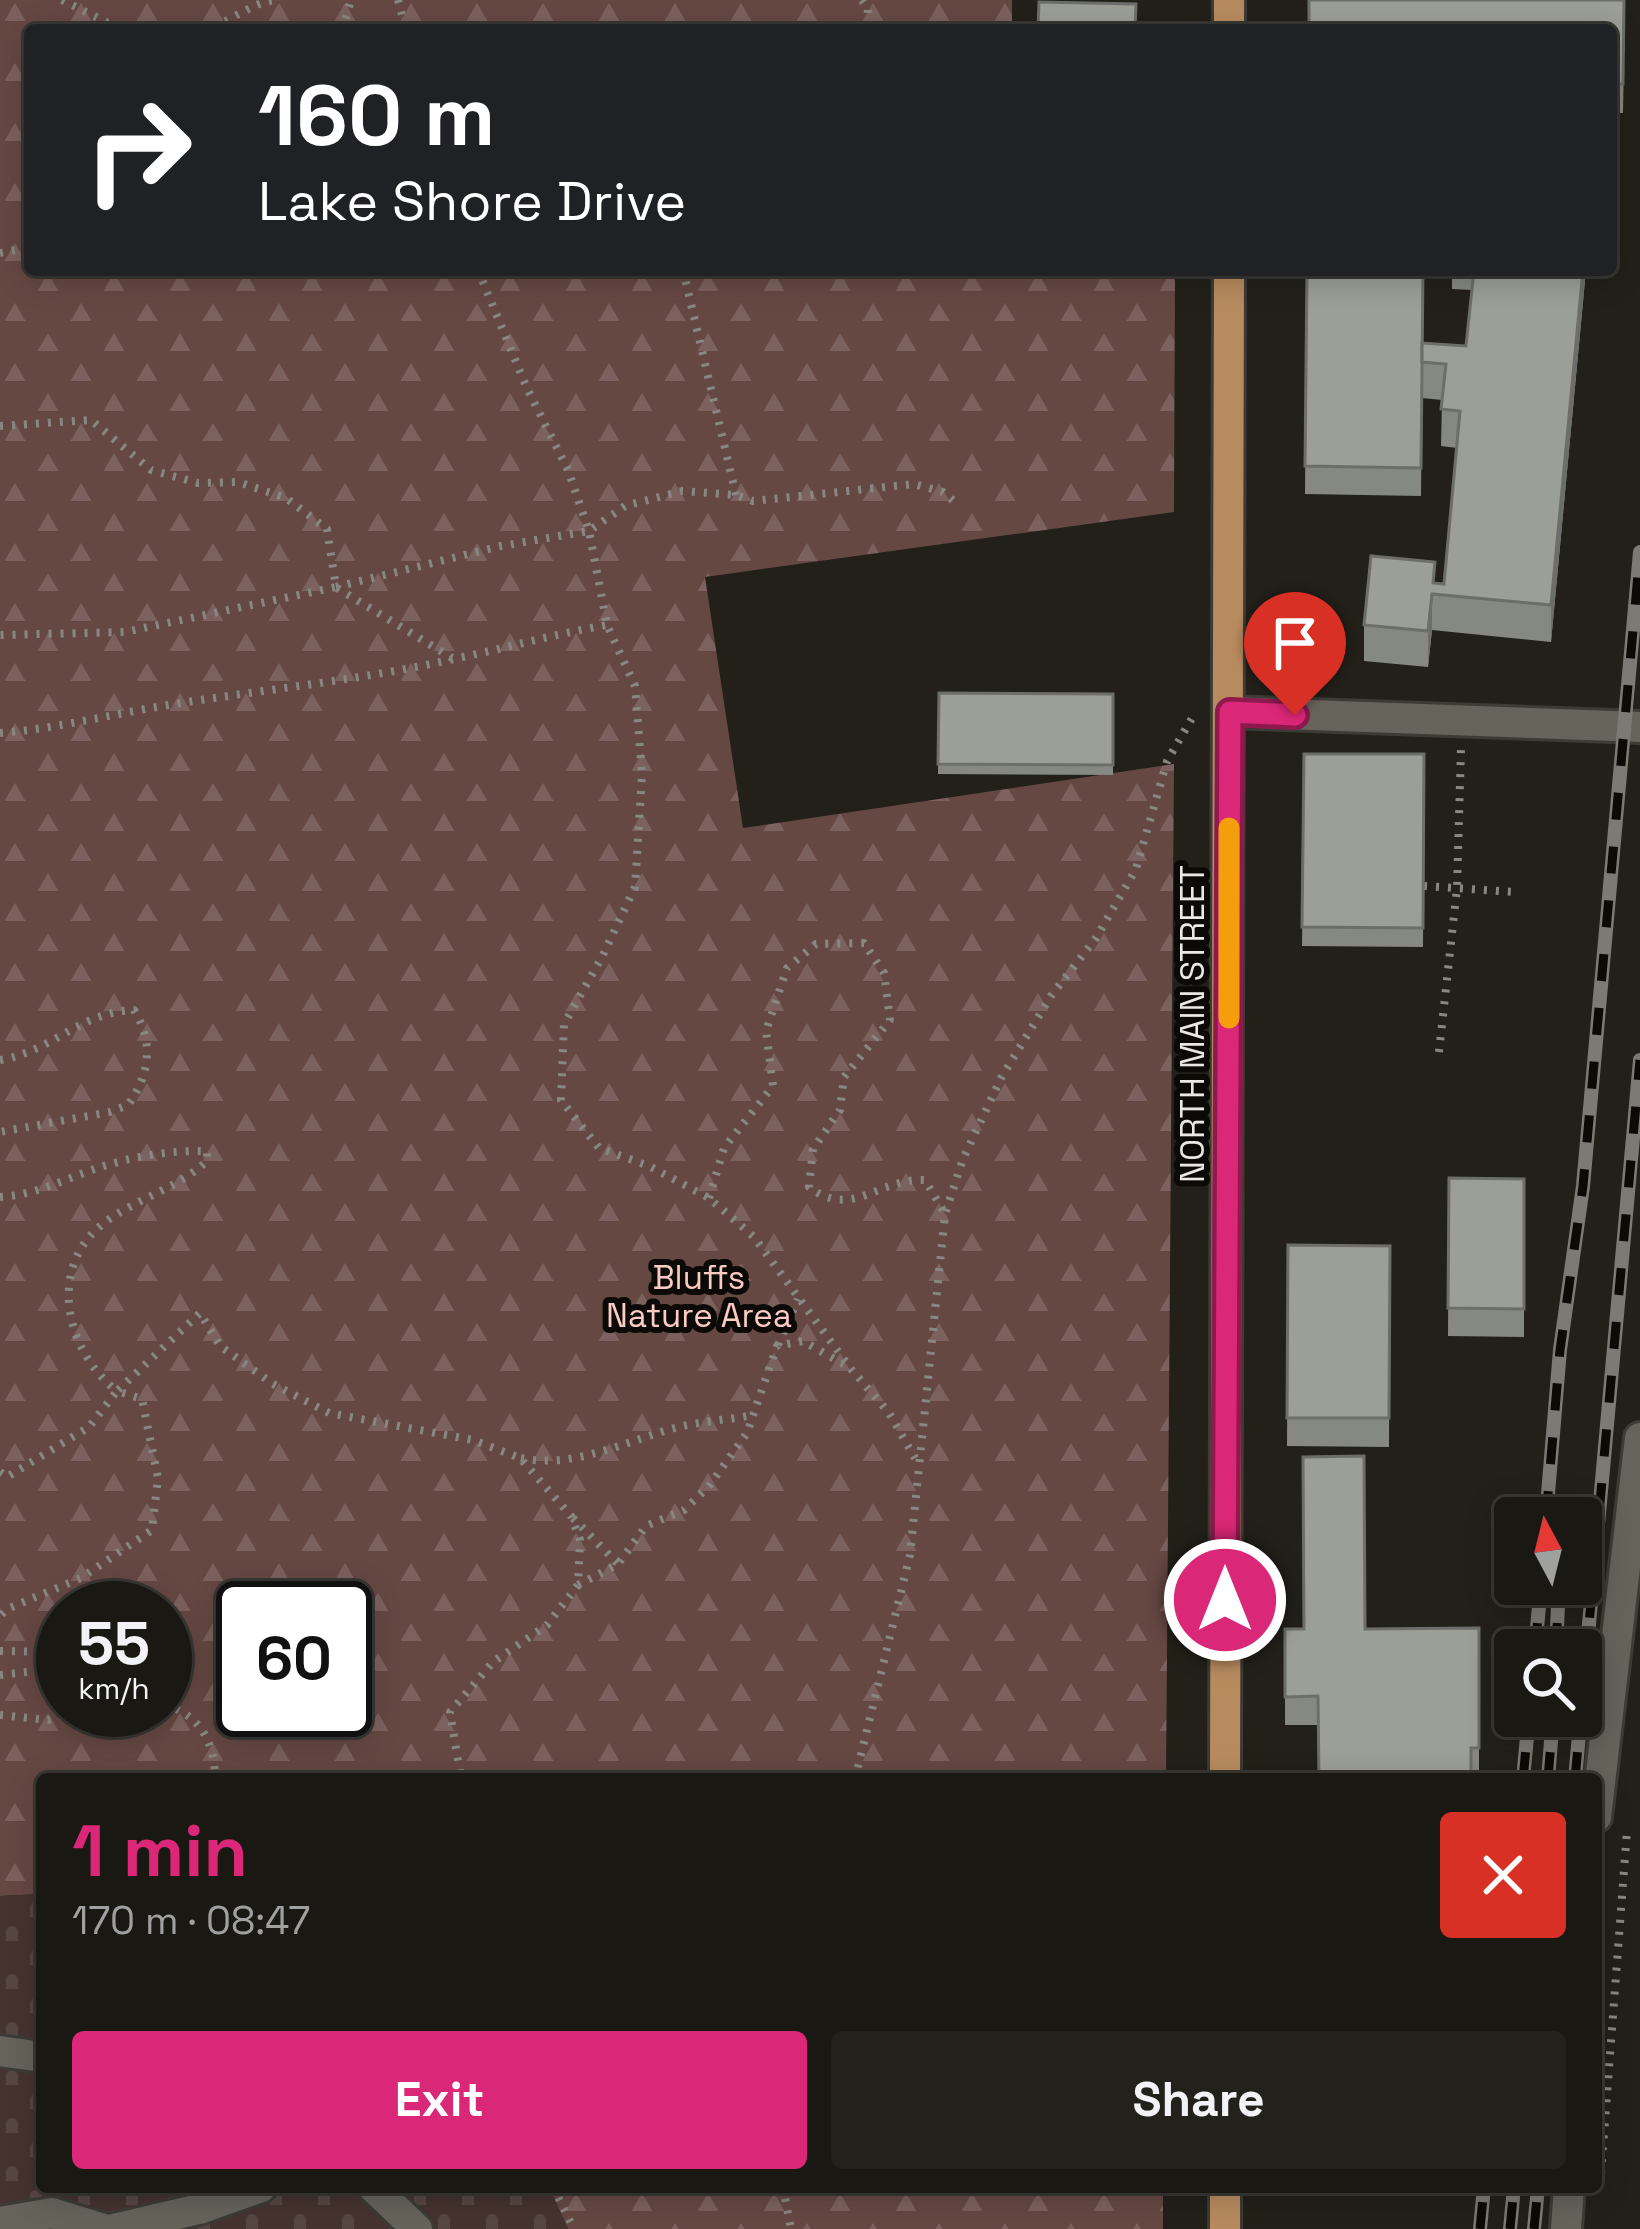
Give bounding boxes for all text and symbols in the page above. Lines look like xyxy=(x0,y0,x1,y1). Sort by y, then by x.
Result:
text: 160 m xyxy=(258,62,495,170)
icon: right xyxy=(60,72,216,228)
text: Lake Shore Drive xyxy=(258,167,686,236)
pin xyxy=(1244,592,1346,715)
icon: arrive xyxy=(1262,610,1328,676)
street label: NORTH MAIN STREET xyxy=(1172,865,1214,1183)
park label: Bluffs Nature Area xyxy=(606,1257,792,1337)
north arrow xyxy=(1494,1497,1602,1605)
map controls xyxy=(1494,1497,1602,1737)
position arrow xyxy=(1162,1537,1288,1663)
speed limit sign: 60 xyxy=(216,1581,372,1737)
text: 55 xyxy=(78,1605,150,1682)
button: search xyxy=(1494,1629,1602,1737)
text: km/h xyxy=(78,1669,150,1708)
text: 1 min xyxy=(72,1805,248,1897)
button: close xyxy=(1440,1812,1566,1938)
text: 170 m · 08:47 xyxy=(72,1896,310,1945)
button: Exit xyxy=(72,2031,807,2169)
button: Share xyxy=(831,2031,1566,2169)

